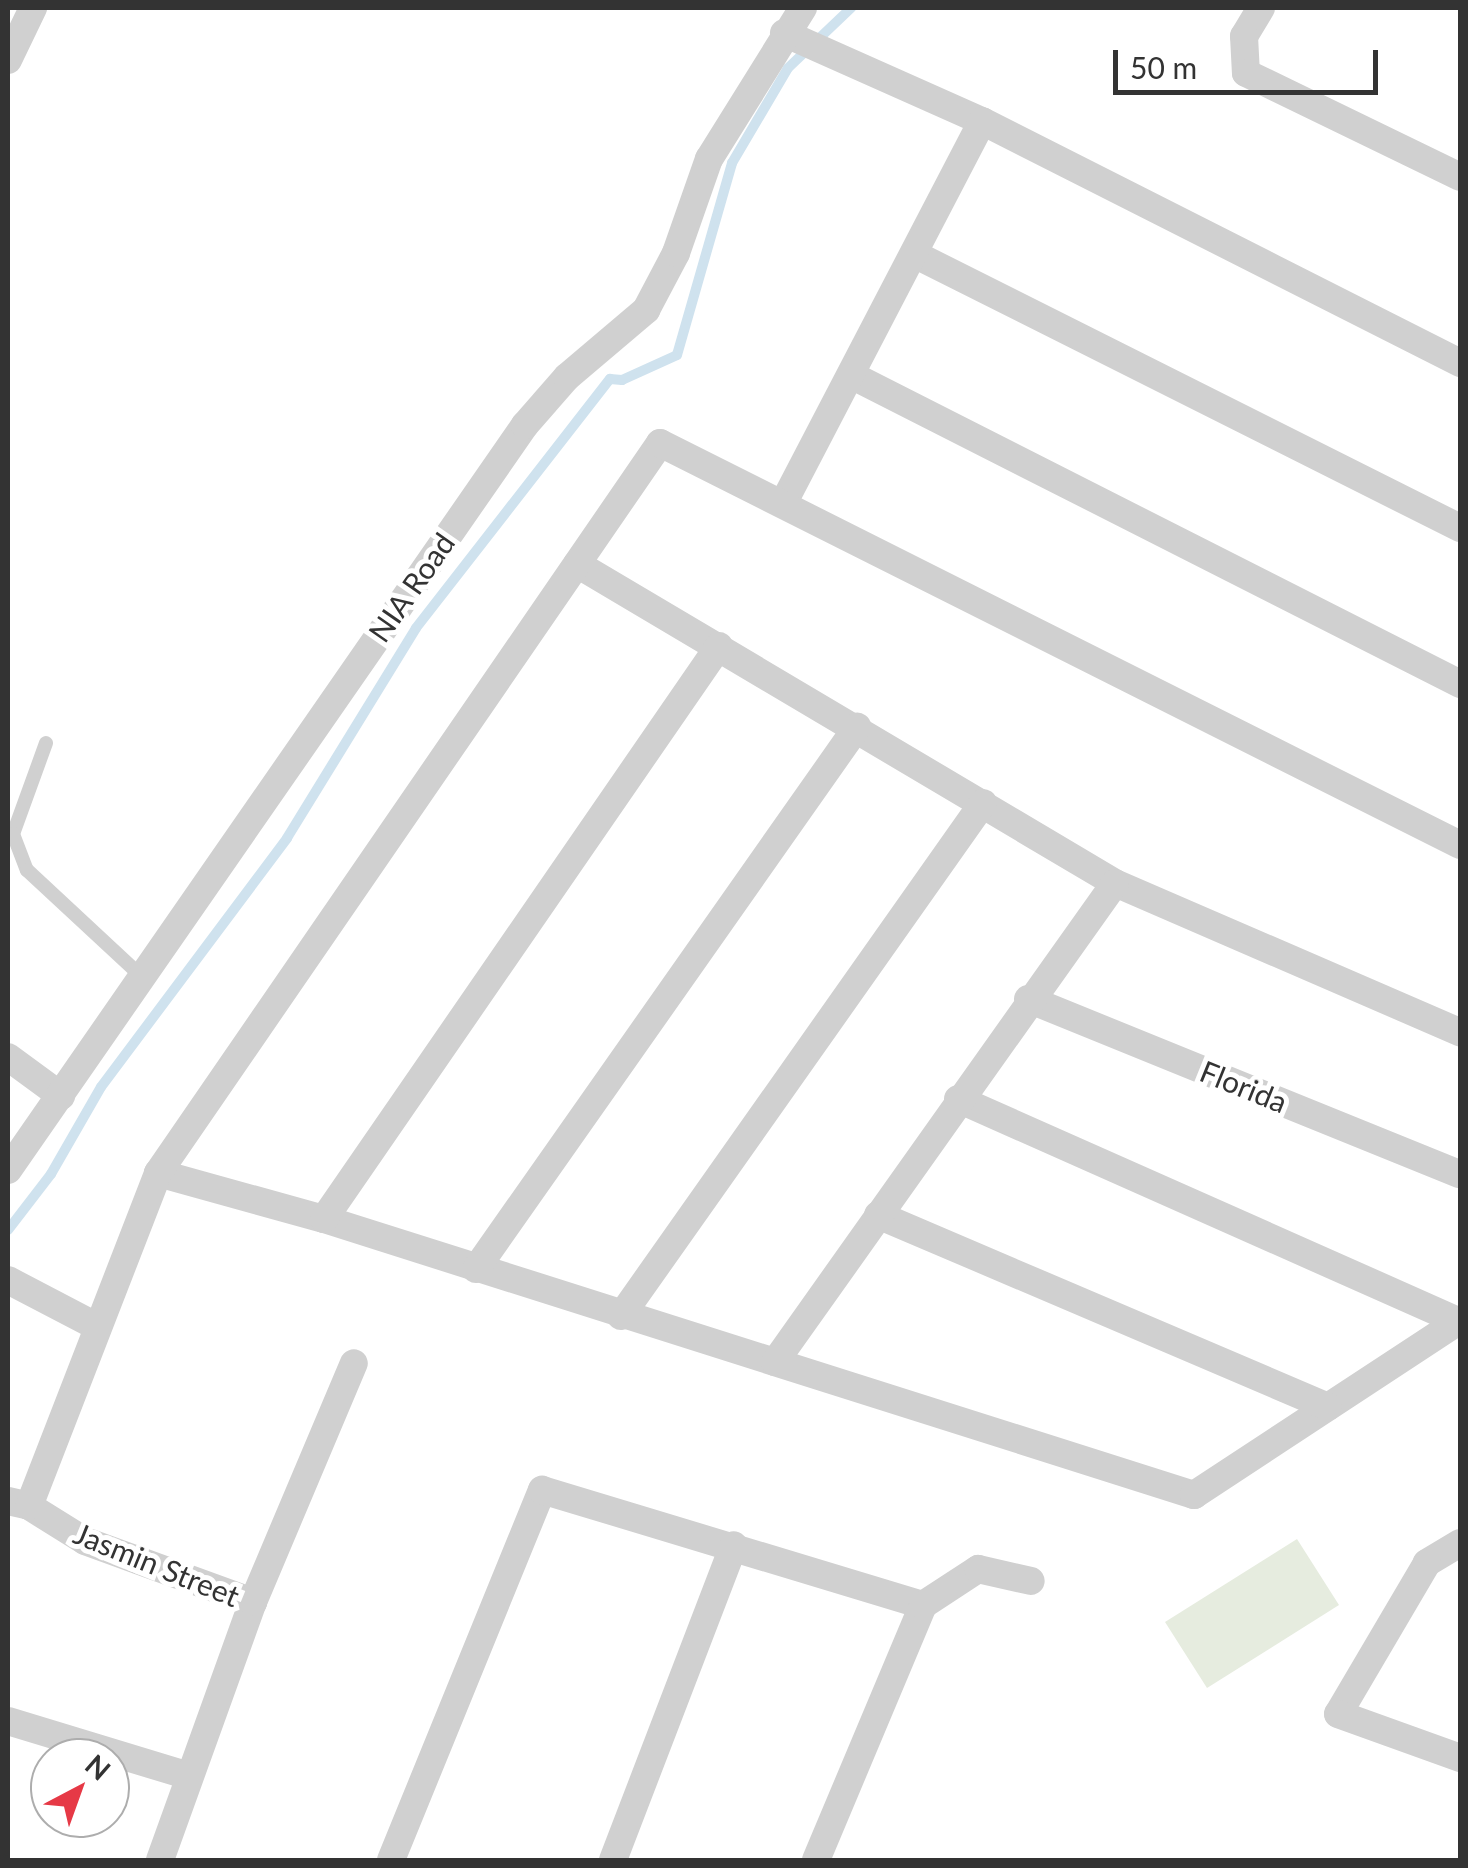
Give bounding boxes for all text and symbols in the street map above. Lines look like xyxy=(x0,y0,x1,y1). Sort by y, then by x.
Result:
scale bar xyxy=(1118,30,1383,92)
text: 50 m xyxy=(1130,49,1197,85)
street label: NIA Road xyxy=(360,525,462,649)
street label: Florida xyxy=(1195,1052,1293,1120)
street label: Jasmin Street xyxy=(69,1514,245,1614)
north arrow xyxy=(30,1738,130,1838)
text: N xyxy=(79,1747,118,1787)

